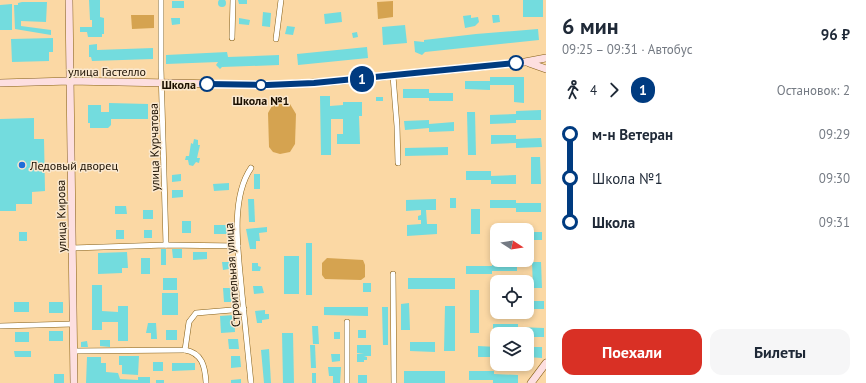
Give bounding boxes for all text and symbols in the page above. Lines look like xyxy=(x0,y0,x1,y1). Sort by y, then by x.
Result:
text: 6 мин xyxy=(562,12,619,40)
text: 96 ₽ xyxy=(821,25,850,44)
text: 09:25 – 09:31 · Автобус xyxy=(562,41,693,58)
unlabelled marker xyxy=(508,55,524,71)
street label: улица Гастелло xyxy=(68,64,146,79)
line badge: 1 xyxy=(349,66,375,92)
text: 1 xyxy=(358,70,366,88)
marker: Школа xyxy=(199,76,215,92)
place label: Школа xyxy=(161,77,196,92)
marker: Школа №1 xyxy=(255,79,267,91)
icon: walk xyxy=(562,79,584,101)
icon: forward xyxy=(603,79,625,101)
text: 1 xyxy=(639,81,647,99)
text: 4 xyxy=(590,82,597,99)
text: Остановок: 2 xyxy=(777,82,850,99)
place label: Школа №1 xyxy=(233,93,289,108)
street label: улица Курчатова xyxy=(146,103,162,191)
text: м-н Ветеран xyxy=(592,125,673,144)
text: 09:29 xyxy=(819,126,850,143)
place label: Ледовый дворец xyxy=(29,158,118,173)
marker: Ледовый дворец xyxy=(17,160,27,170)
text: Школа №1 xyxy=(592,169,663,188)
text: 09:30 xyxy=(819,170,850,187)
street label: улица Кирова xyxy=(53,180,69,252)
text: Школа xyxy=(592,213,635,232)
text: 09:31 xyxy=(819,214,850,231)
street label: Строительная улица xyxy=(221,222,243,328)
north arrow xyxy=(490,223,534,267)
map controls xyxy=(490,223,534,371)
button: locate xyxy=(490,275,534,319)
button: layers xyxy=(490,327,534,371)
button: Поехали xyxy=(562,329,702,375)
button: Билеты xyxy=(710,329,850,375)

